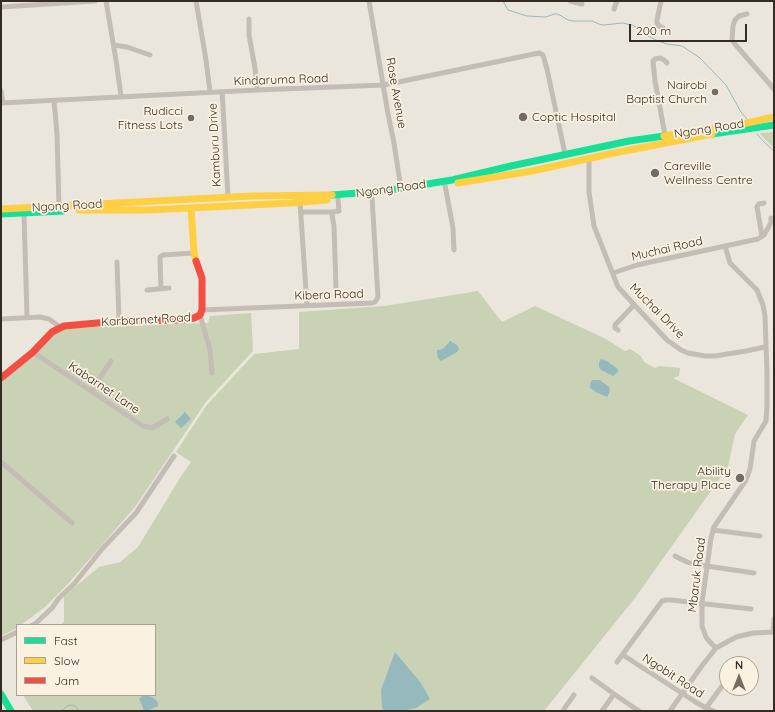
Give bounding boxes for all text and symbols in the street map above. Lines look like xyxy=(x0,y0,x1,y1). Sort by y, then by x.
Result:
scale bar xyxy=(631,16,749,42)
text: 200 m xyxy=(636,23,671,38)
street label: Rose Avenue xyxy=(383,56,409,130)
street label: Kindaruma Road xyxy=(233,71,329,89)
place label: Nairobi Baptist Church xyxy=(626,78,707,106)
marker: Nairobi Baptist Church xyxy=(710,87,720,97)
street label: Kamburu Drive xyxy=(206,103,224,187)
place label: Rudicci Fitness Lots xyxy=(118,104,183,132)
place label: Coptic Hospital xyxy=(532,110,616,124)
marker: Coptic Hospital xyxy=(517,111,529,123)
marker: Rudicci Fitness Lots xyxy=(186,113,196,123)
street label: Ngong Road xyxy=(673,116,745,142)
place label: Careville Wellness Centre xyxy=(664,159,753,187)
marker: Careville Wellness Centre xyxy=(649,167,661,179)
street label: Ngong Road xyxy=(355,177,427,201)
street label: Ngong Road xyxy=(31,197,103,215)
street label: Muchai Road xyxy=(630,234,704,264)
street label: Muchai Drive xyxy=(627,281,687,341)
street label: Kibera Road xyxy=(294,287,364,303)
street label: Karbarnet Road xyxy=(101,310,191,330)
street label: Kabarnet Lane xyxy=(66,359,142,417)
place label: Ability Therapy Place xyxy=(651,464,731,492)
marker: Ability Therapy Place xyxy=(734,472,746,484)
street label: Mbaruk Road xyxy=(685,537,709,613)
legend xyxy=(16,624,156,696)
text: Fast xyxy=(54,633,78,648)
street label: Ngobit Road xyxy=(640,651,706,701)
text: Slow xyxy=(54,653,80,668)
north arrow xyxy=(719,656,759,696)
text: N xyxy=(735,658,743,672)
text: Jam xyxy=(54,673,79,688)

